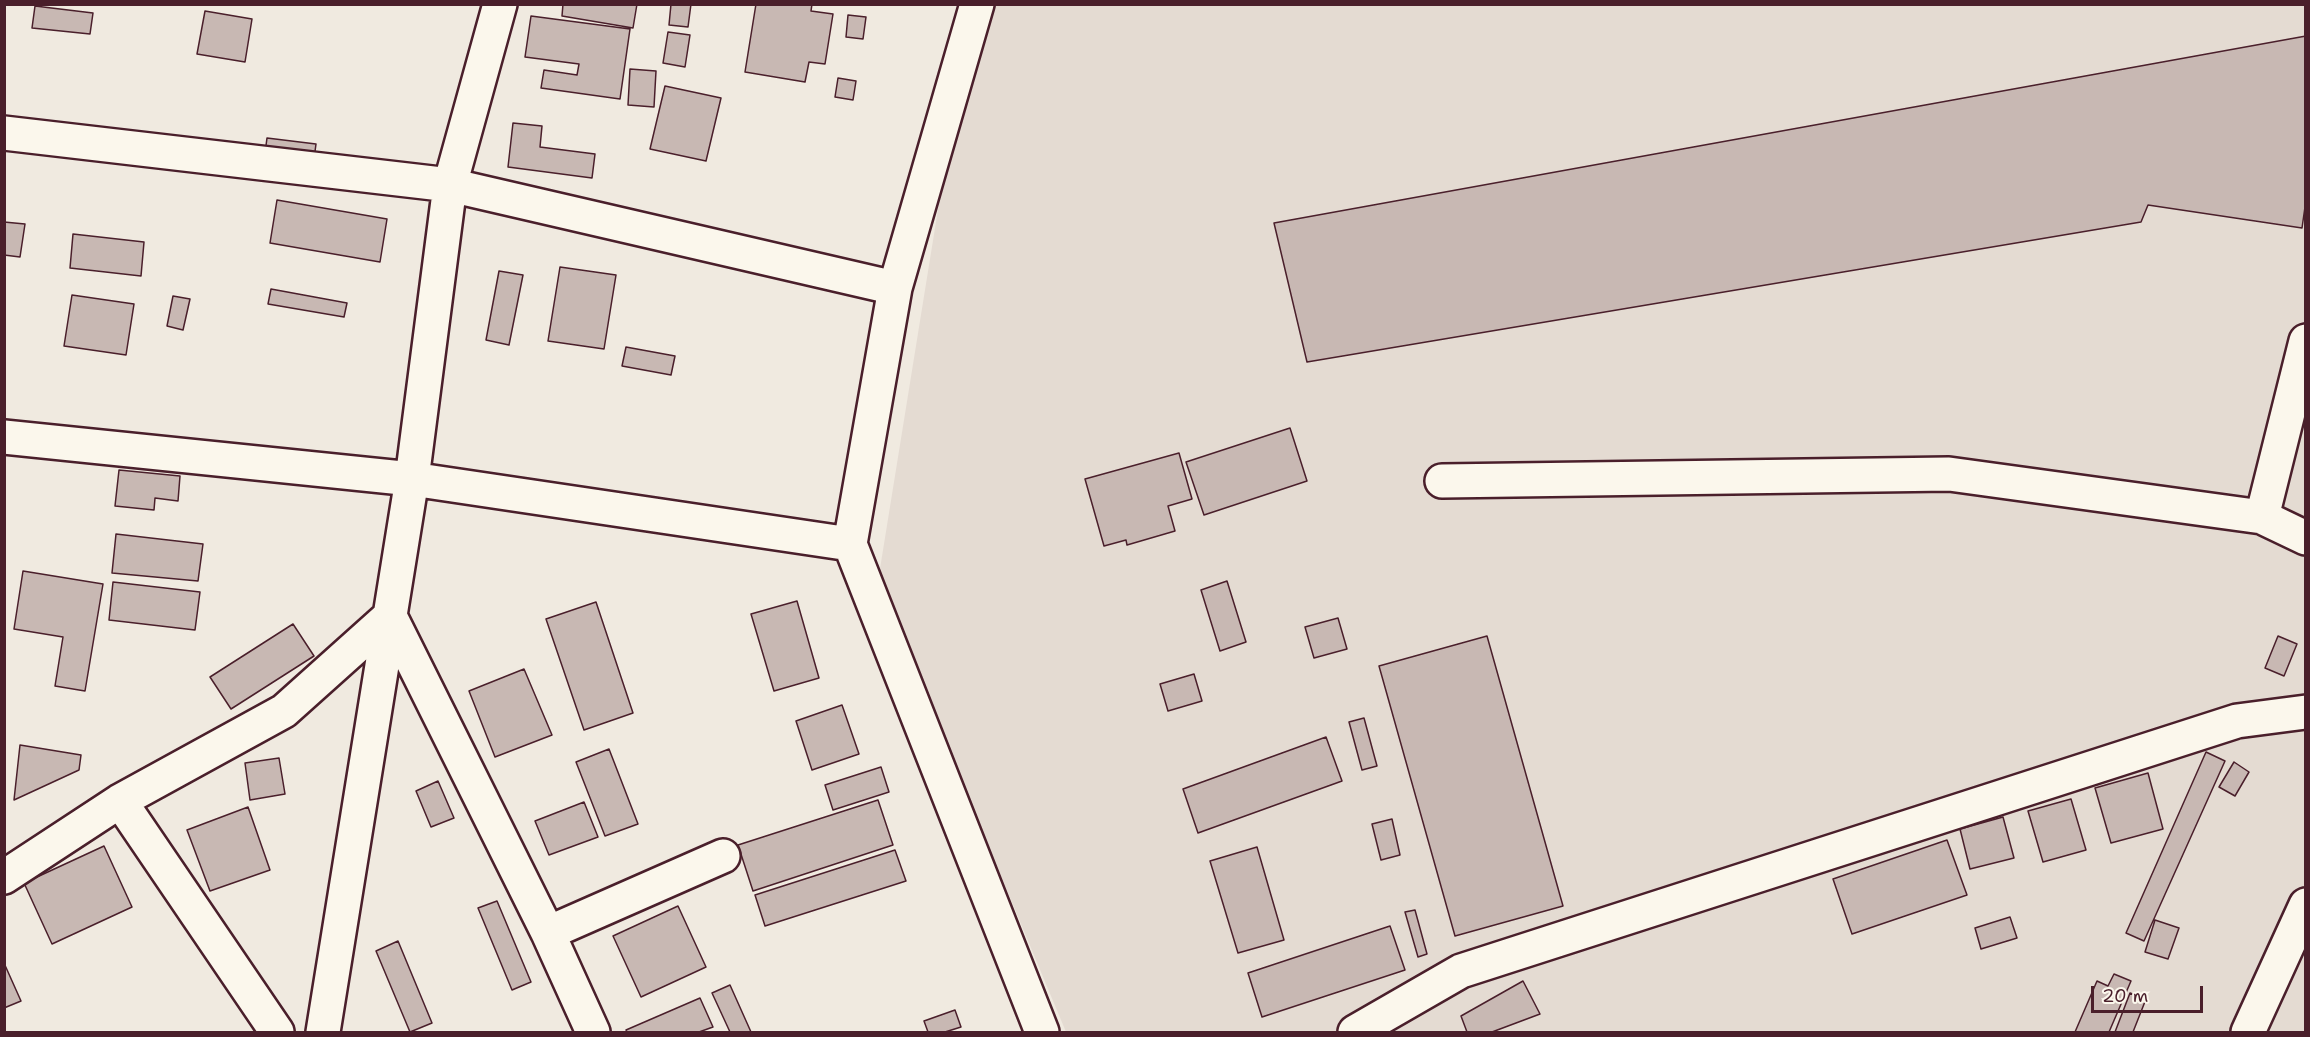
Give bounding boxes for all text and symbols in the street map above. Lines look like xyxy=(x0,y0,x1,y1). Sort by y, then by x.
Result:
scale bar xyxy=(2094,974,2206,1012)
text: 20 m xyxy=(2102,984,2148,1008)

